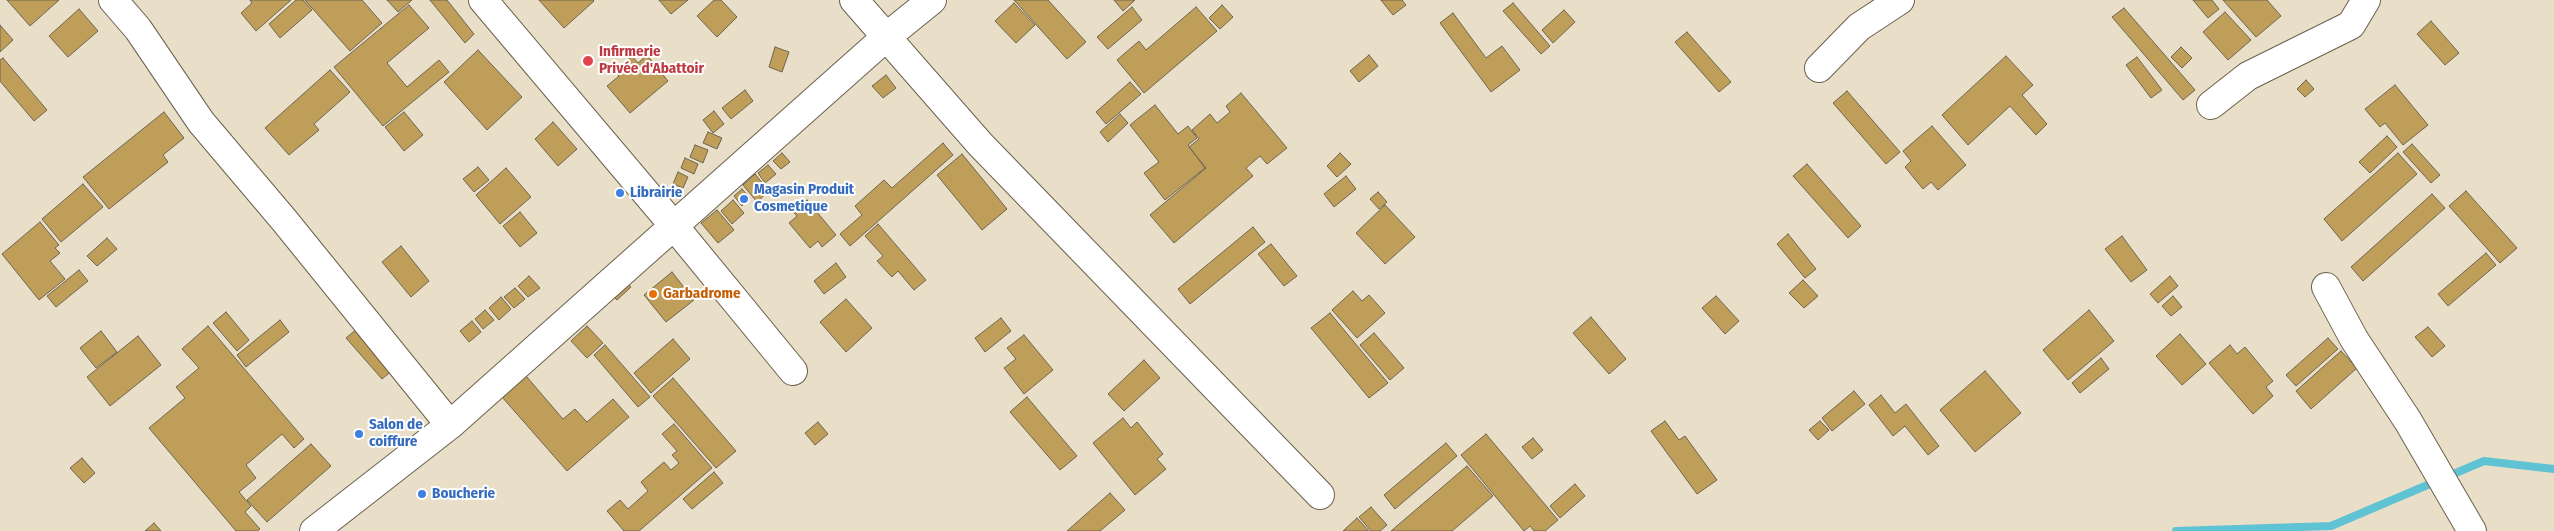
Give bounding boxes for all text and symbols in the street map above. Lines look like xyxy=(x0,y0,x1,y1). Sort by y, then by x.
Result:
place label: Infirmerie Privée d'Abattoir xyxy=(599,43,704,78)
marker: Infirmerie Privée d'Abattoir xyxy=(581,54,595,68)
place label: Magasin Produit Cosmetique xyxy=(754,181,854,216)
place label: Librairie xyxy=(630,184,682,202)
marker: Librairie xyxy=(614,187,626,199)
marker: Magasin Produit Cosmetique xyxy=(738,193,750,205)
place label: Garbadrome xyxy=(663,285,741,303)
marker: Garbadrome xyxy=(647,288,659,300)
place label: Salon de coiffure xyxy=(369,416,423,451)
marker: Salon de coiffure xyxy=(353,428,365,440)
place label: Boucherie xyxy=(432,485,495,503)
marker: Boucherie xyxy=(416,488,428,500)

